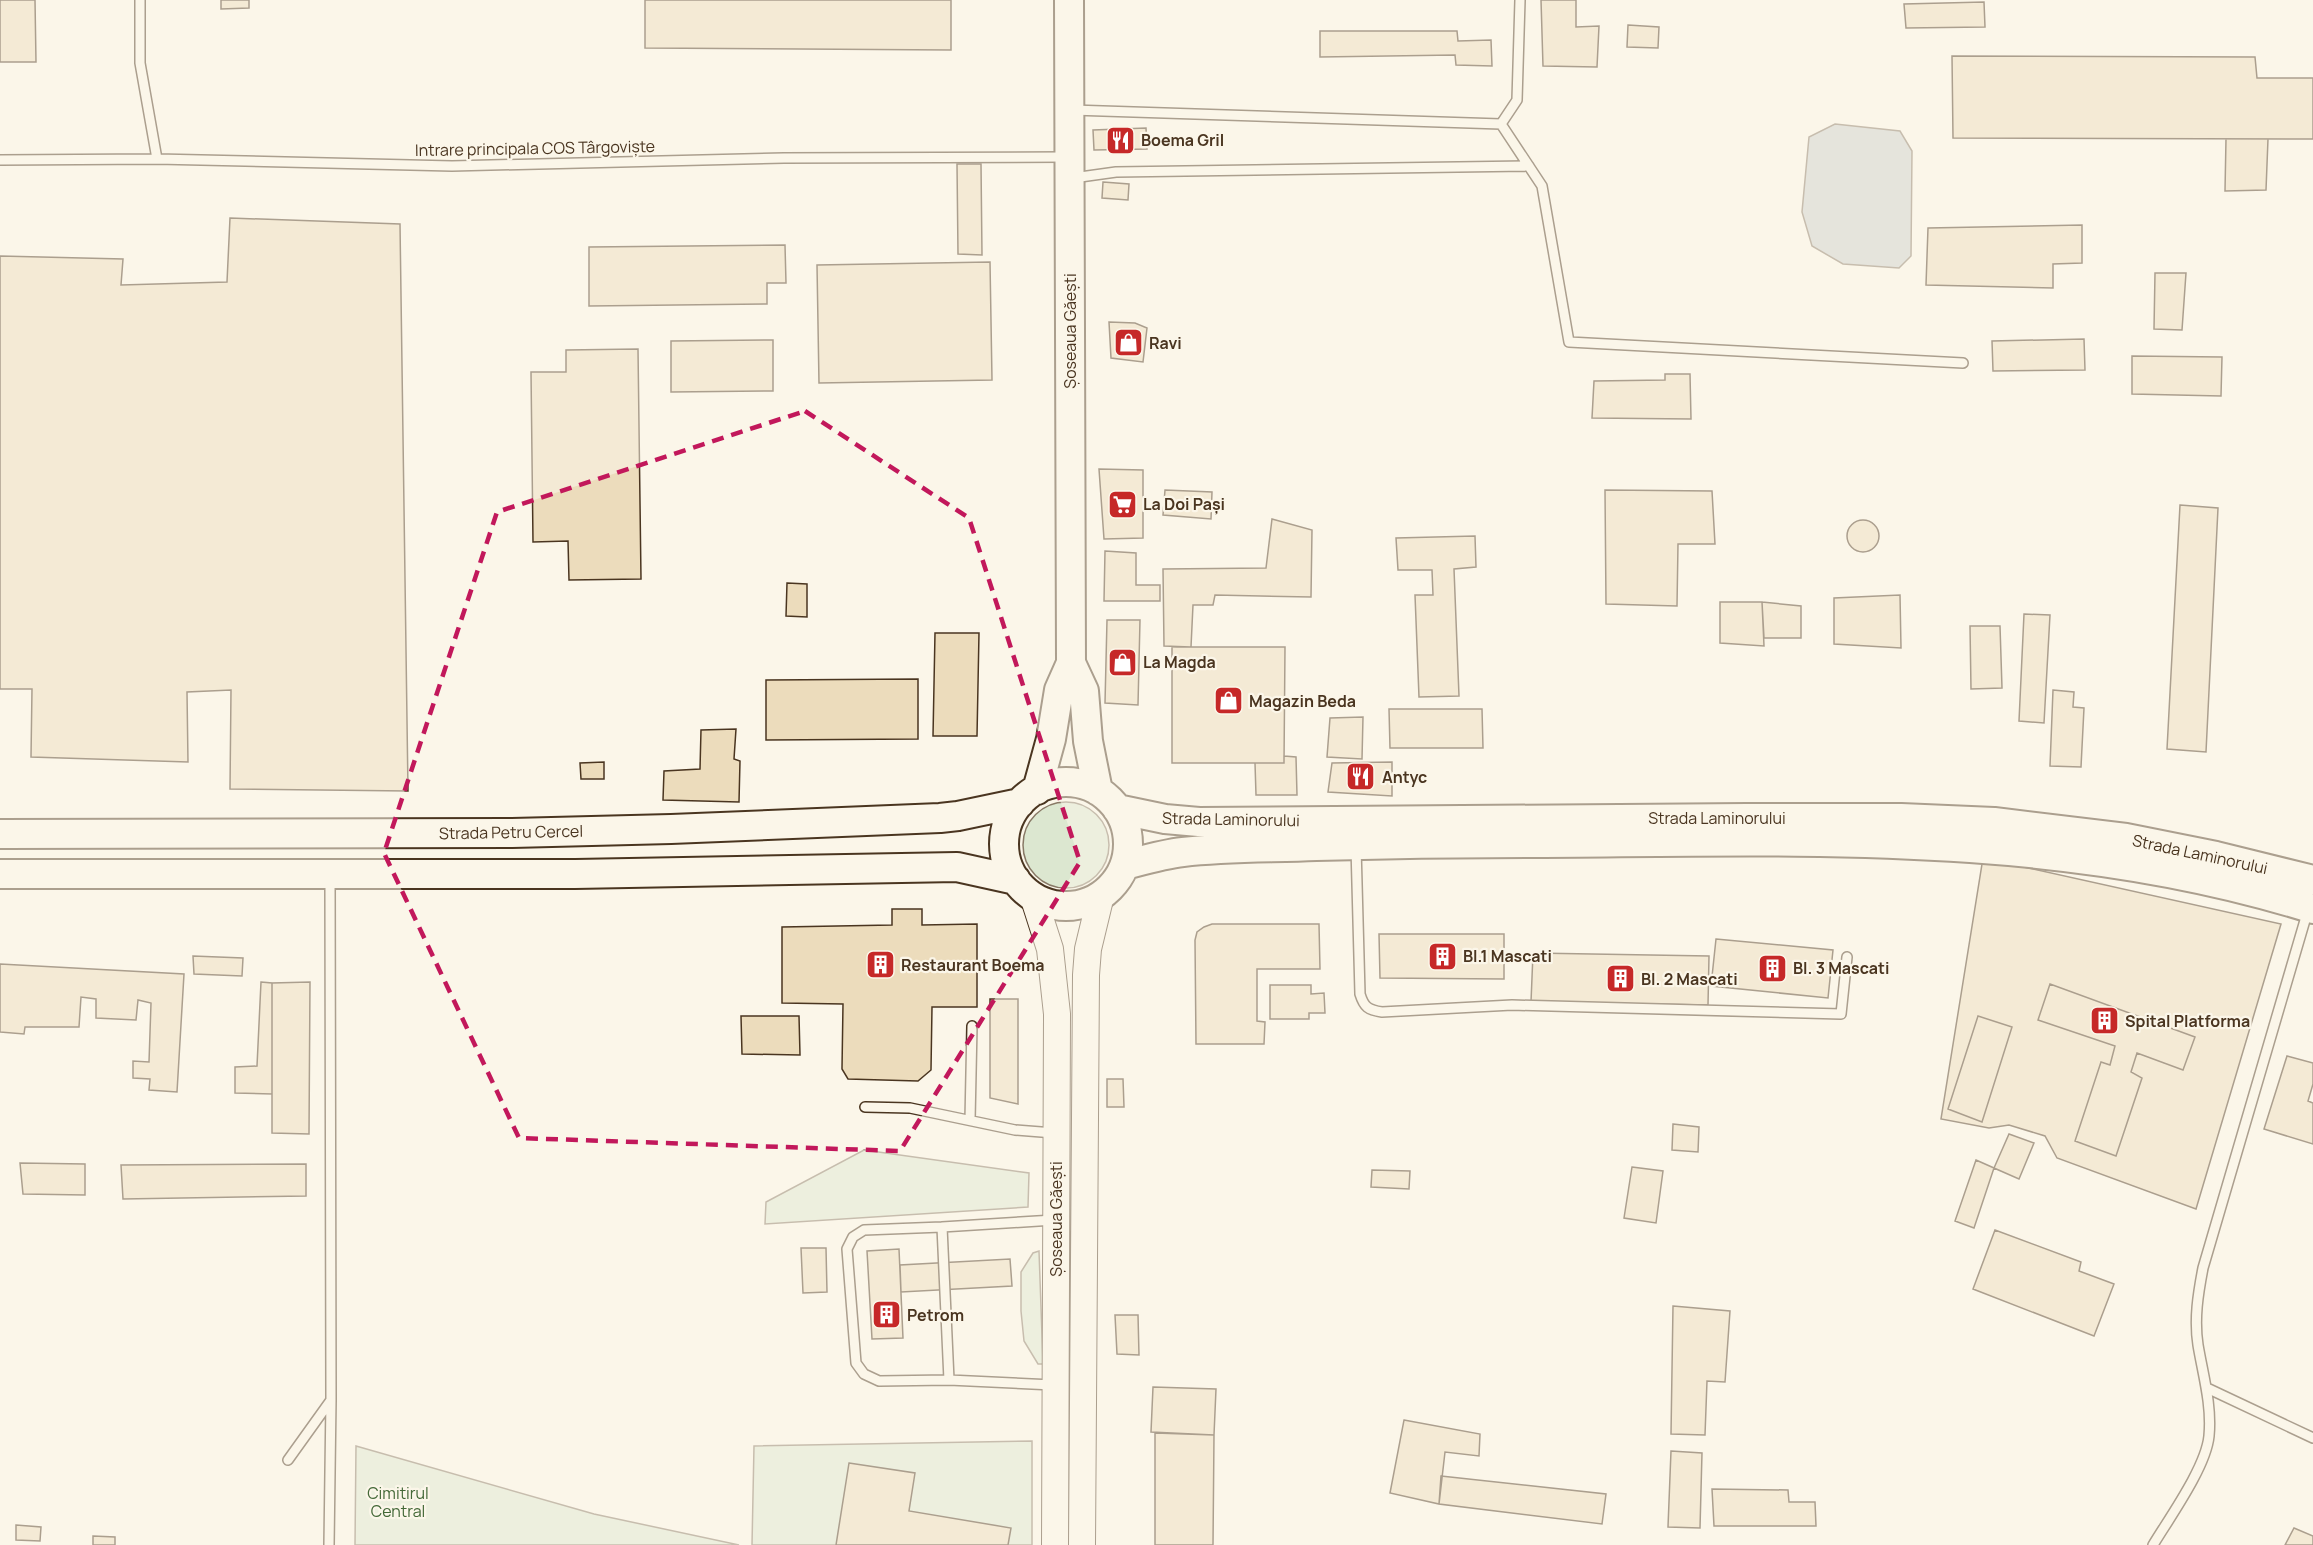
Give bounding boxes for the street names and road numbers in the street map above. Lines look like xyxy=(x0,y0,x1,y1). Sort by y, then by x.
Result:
street label: Intrare principala COS Târgoviște xyxy=(415,135,655,161)
street label: Șoseaua Găești xyxy=(1059,273,1081,389)
street label: Strada Laminorului xyxy=(1162,807,1300,831)
street label: Strada Laminorului xyxy=(1648,807,1786,829)
street label: Strada Petru Cercel xyxy=(439,820,583,844)
street label: Strada Laminorului xyxy=(2130,829,2270,879)
street label: Șoseaua Găești xyxy=(1045,1161,1067,1277)

